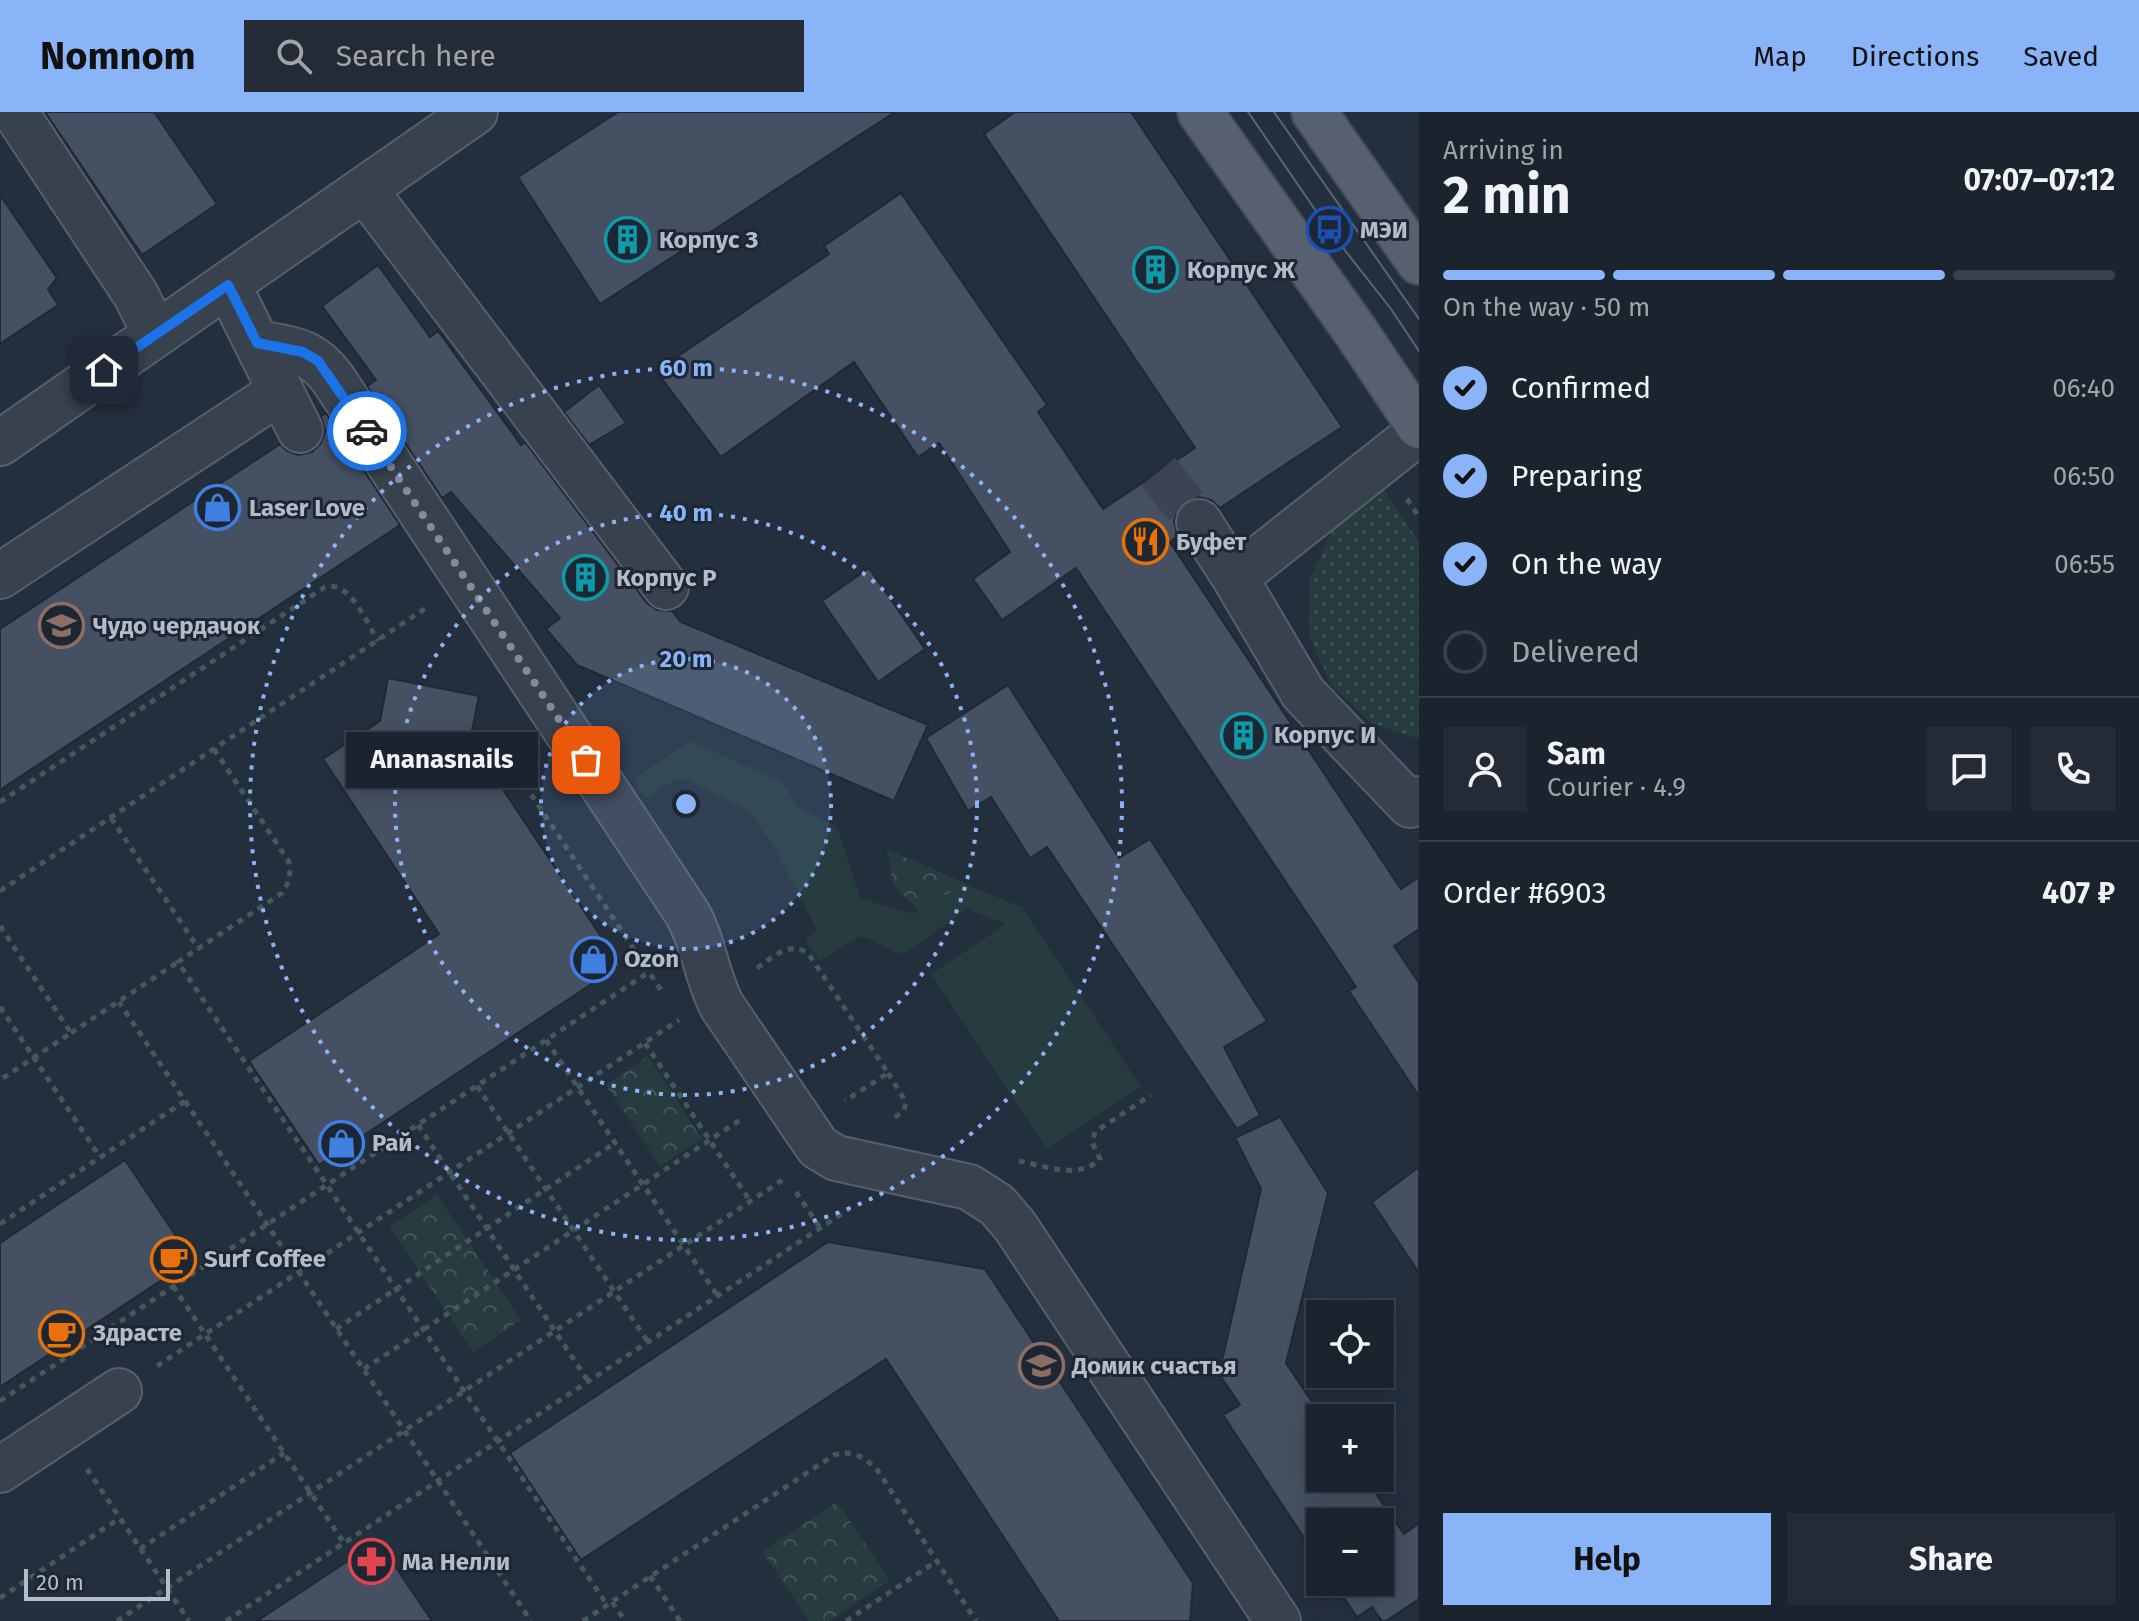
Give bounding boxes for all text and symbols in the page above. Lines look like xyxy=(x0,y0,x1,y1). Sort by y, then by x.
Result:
search box xyxy=(244,20,804,92)
text: Nomnom xyxy=(40,33,196,79)
icon: search xyxy=(272,34,316,78)
text: Search here xyxy=(336,38,496,74)
text: Map xyxy=(1753,40,1807,73)
text: Directions xyxy=(1851,40,1979,73)
text: Saved xyxy=(2023,40,2099,73)
text: Arriving in xyxy=(1443,135,1564,166)
text: 07:07–07:12 xyxy=(1964,162,2115,198)
text: 2 min xyxy=(1443,164,1571,227)
bus stop icon: МЭИ xyxy=(1305,206,1353,254)
building icon: Корпус З xyxy=(604,216,652,264)
place label: МЭИ xyxy=(1360,216,1408,244)
place label: Корпус З xyxy=(659,226,758,254)
building icon: Корпус Ж xyxy=(1132,246,1180,294)
place label: Корпус Ж xyxy=(1187,256,1295,284)
text: On the way · 50 m xyxy=(1443,292,1650,323)
pin xyxy=(70,336,138,404)
icon: home xyxy=(82,348,126,392)
text: 60 m xyxy=(659,354,713,382)
icon: check xyxy=(1443,366,1487,410)
text: Confirmed xyxy=(1511,370,1651,406)
text: 06:40 xyxy=(2052,373,2115,404)
courier xyxy=(327,391,407,471)
icon: car xyxy=(345,409,389,453)
icon: check xyxy=(1443,454,1487,498)
text: Preparing xyxy=(1511,458,1642,494)
text: 06:50 xyxy=(2053,461,2115,492)
shop icon: Laser Love xyxy=(194,484,242,532)
place label: Laser Love xyxy=(249,494,365,522)
text: 40 m xyxy=(659,499,713,527)
restaurant icon: Буфет xyxy=(1121,518,1169,566)
place label: Буфет xyxy=(1176,528,1247,556)
icon: check xyxy=(1443,542,1487,586)
text: On the way xyxy=(1511,546,1662,582)
text: 06:55 xyxy=(2054,549,2115,580)
building icon: Корпус Р xyxy=(561,554,609,602)
place label: Корпус Р xyxy=(616,564,717,592)
school or university icon: Чудо чердачок xyxy=(38,602,86,650)
place label: Чудо чердачок xyxy=(93,612,261,640)
text: Delivered xyxy=(1511,634,1640,670)
text: 20 m xyxy=(660,645,712,673)
building icon: Корпус И xyxy=(1219,711,1267,759)
place label: Корпус И xyxy=(1274,721,1376,749)
pin xyxy=(552,726,620,794)
button: person xyxy=(1443,727,1527,811)
button: chat xyxy=(1927,727,2011,811)
button: phone xyxy=(2031,727,2115,811)
callout: Ananasnails xyxy=(346,732,538,788)
text: Sam xyxy=(1547,736,1606,772)
icon: bag xyxy=(564,738,608,782)
text: Ananasnails xyxy=(370,744,514,775)
text: Courier · 4.9 xyxy=(1547,772,1686,803)
centre of rings xyxy=(672,790,700,818)
text: Order #6903 xyxy=(1443,875,1607,911)
text: 407 ₽ xyxy=(2042,875,2115,911)
shop icon: Ozon xyxy=(569,935,617,983)
place label: Ozon xyxy=(624,945,679,973)
shop icon: Рай xyxy=(317,1119,365,1167)
place label: Рай xyxy=(372,1129,413,1157)
cafe icon: Surf Coffee xyxy=(149,1235,197,1283)
place label: Surf Coffee xyxy=(204,1245,326,1273)
map controls xyxy=(1306,1300,1394,1596)
button: locate xyxy=(1306,1300,1394,1388)
cafe icon: Здрасте xyxy=(38,1309,86,1357)
place label: Здрасте xyxy=(92,1319,182,1347)
school or university icon: Домик счастья xyxy=(1017,1342,1065,1390)
place label: Домик счастья xyxy=(1071,1352,1237,1380)
button: + xyxy=(1306,1404,1394,1492)
button: − xyxy=(1306,1508,1394,1596)
button: Help xyxy=(1443,1513,1771,1605)
button: Share xyxy=(1787,1513,2115,1605)
pharmacy icon: Ма Нелли xyxy=(347,1538,395,1586)
place label: Ма Нелли xyxy=(402,1548,510,1576)
scale bar xyxy=(24,1565,170,1601)
text: 20 m xyxy=(36,1569,84,1596)

